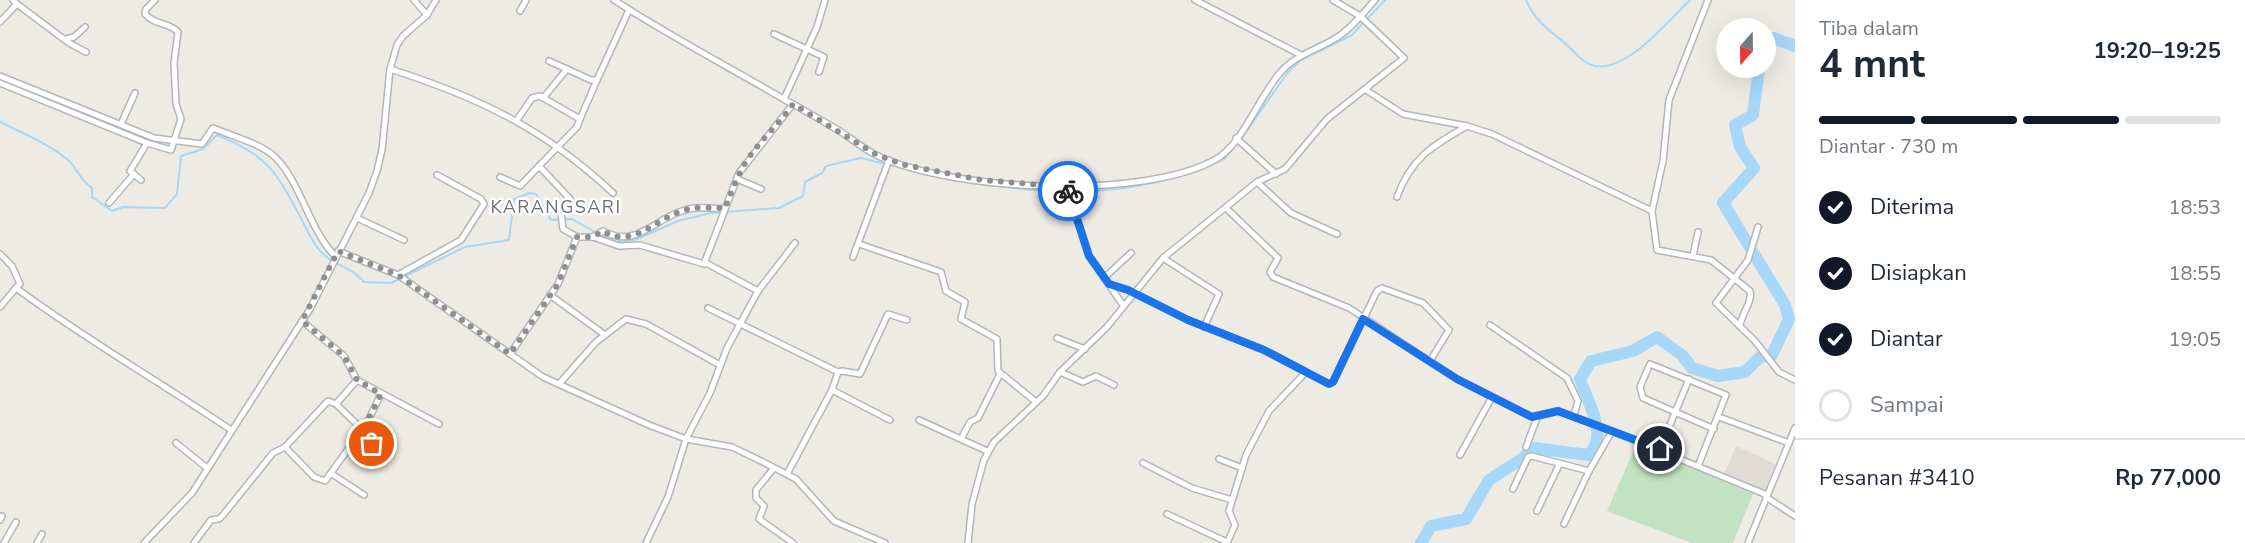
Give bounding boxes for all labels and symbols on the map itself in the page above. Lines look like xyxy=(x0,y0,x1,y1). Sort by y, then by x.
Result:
north arrow xyxy=(1716,18,1776,78)
courier xyxy=(1038,161,1098,221)
district label: KARANGSARI xyxy=(490,195,622,219)
pin xyxy=(346,418,397,469)
pin xyxy=(1634,423,1685,474)

